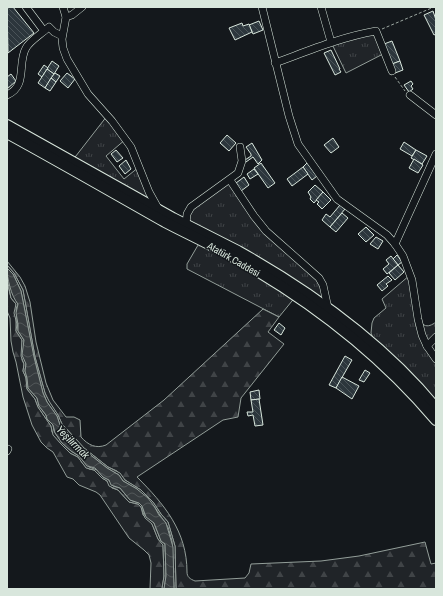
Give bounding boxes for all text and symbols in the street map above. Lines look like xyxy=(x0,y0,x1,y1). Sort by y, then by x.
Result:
street label: Atatürk Caddesi xyxy=(204,239,262,280)
water label: Yeşilırmak xyxy=(53,422,93,462)

